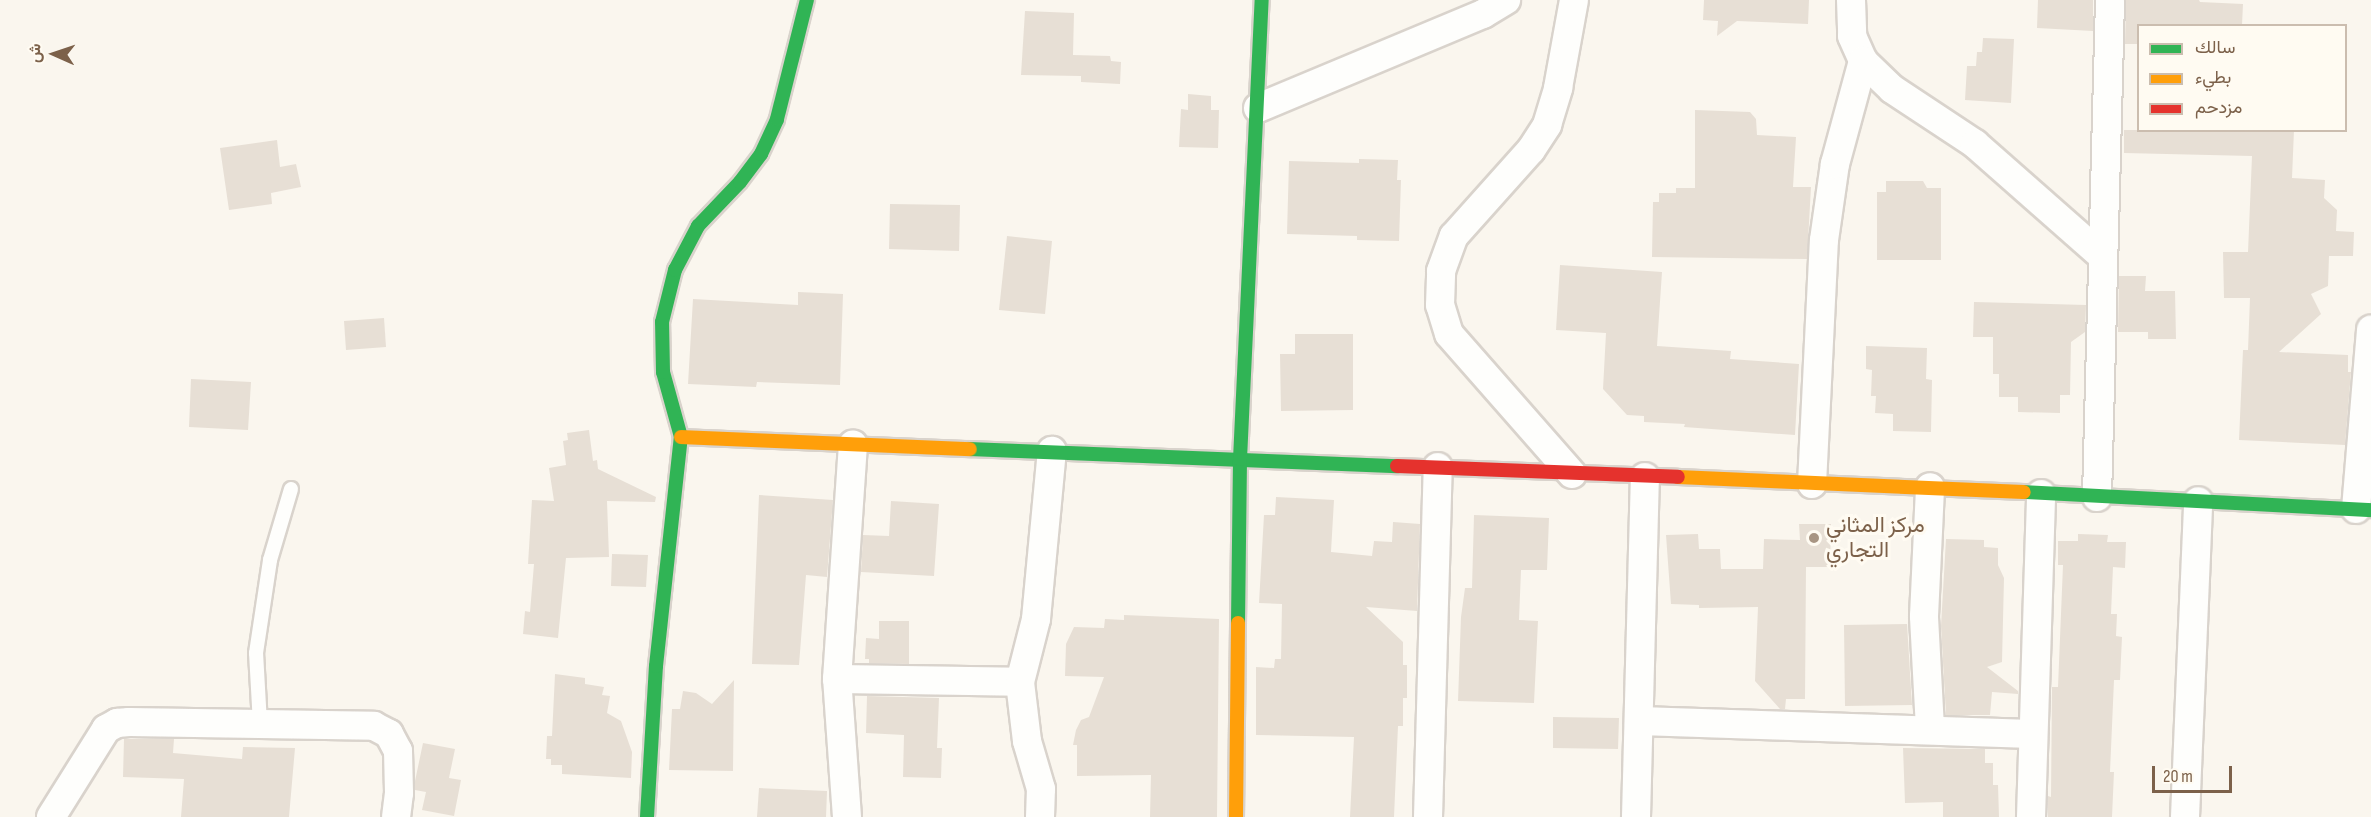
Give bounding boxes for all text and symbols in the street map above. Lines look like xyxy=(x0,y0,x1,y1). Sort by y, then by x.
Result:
north arrow xyxy=(24,24,84,84)
legend xyxy=(2137,24,2347,132)
text: سالك xyxy=(2195,37,2235,58)
text: ش xyxy=(26,43,46,63)
text: بطيء xyxy=(2195,67,2231,88)
text: مزدحم xyxy=(2195,97,2242,118)
place label: مركز المثاني التجاري xyxy=(1826,512,1925,564)
marker: مركز المثاني التجاري xyxy=(1807,531,1821,545)
scale bar xyxy=(2155,754,2234,792)
text: 20 m xyxy=(2163,766,2193,787)

